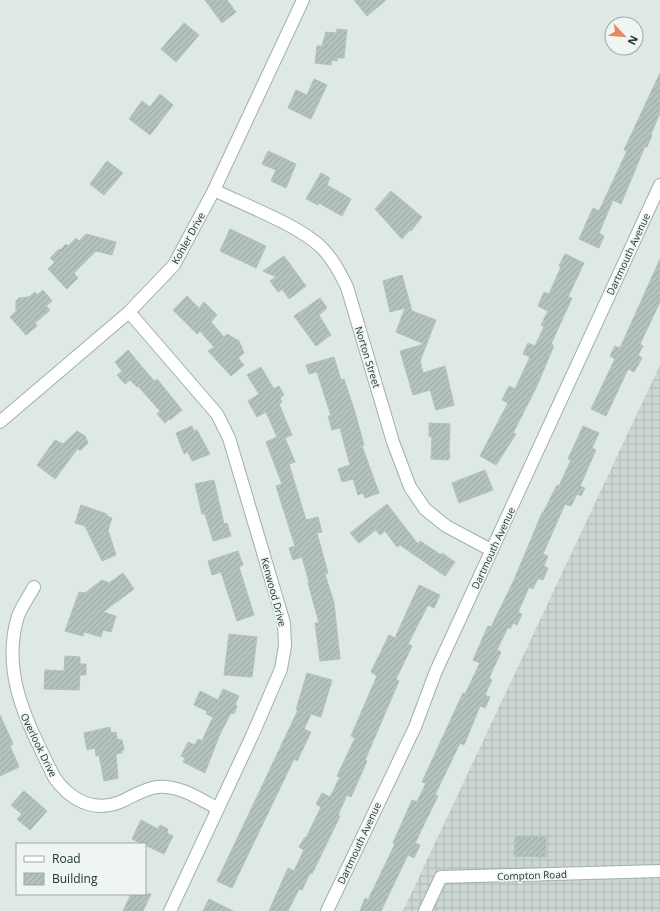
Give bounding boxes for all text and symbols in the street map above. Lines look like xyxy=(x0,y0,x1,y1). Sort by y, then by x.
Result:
north arrow xyxy=(604,16,644,56)
text: N xyxy=(625,33,642,48)
street label: Kohler Drive xyxy=(168,209,208,267)
street label: Dartmouth Avenue xyxy=(603,210,653,297)
street label: Norton Street xyxy=(352,324,384,390)
street label: Dartmouth Avenue xyxy=(468,504,518,591)
street label: Kenwood Drive xyxy=(258,556,290,628)
street label: Overlook Drive xyxy=(18,711,61,780)
street label: Dartmouth Avenue xyxy=(334,799,384,886)
legend xyxy=(16,843,146,895)
text: Road xyxy=(52,850,81,867)
street label: Compton Road xyxy=(497,867,567,883)
text: Building xyxy=(52,870,98,887)

